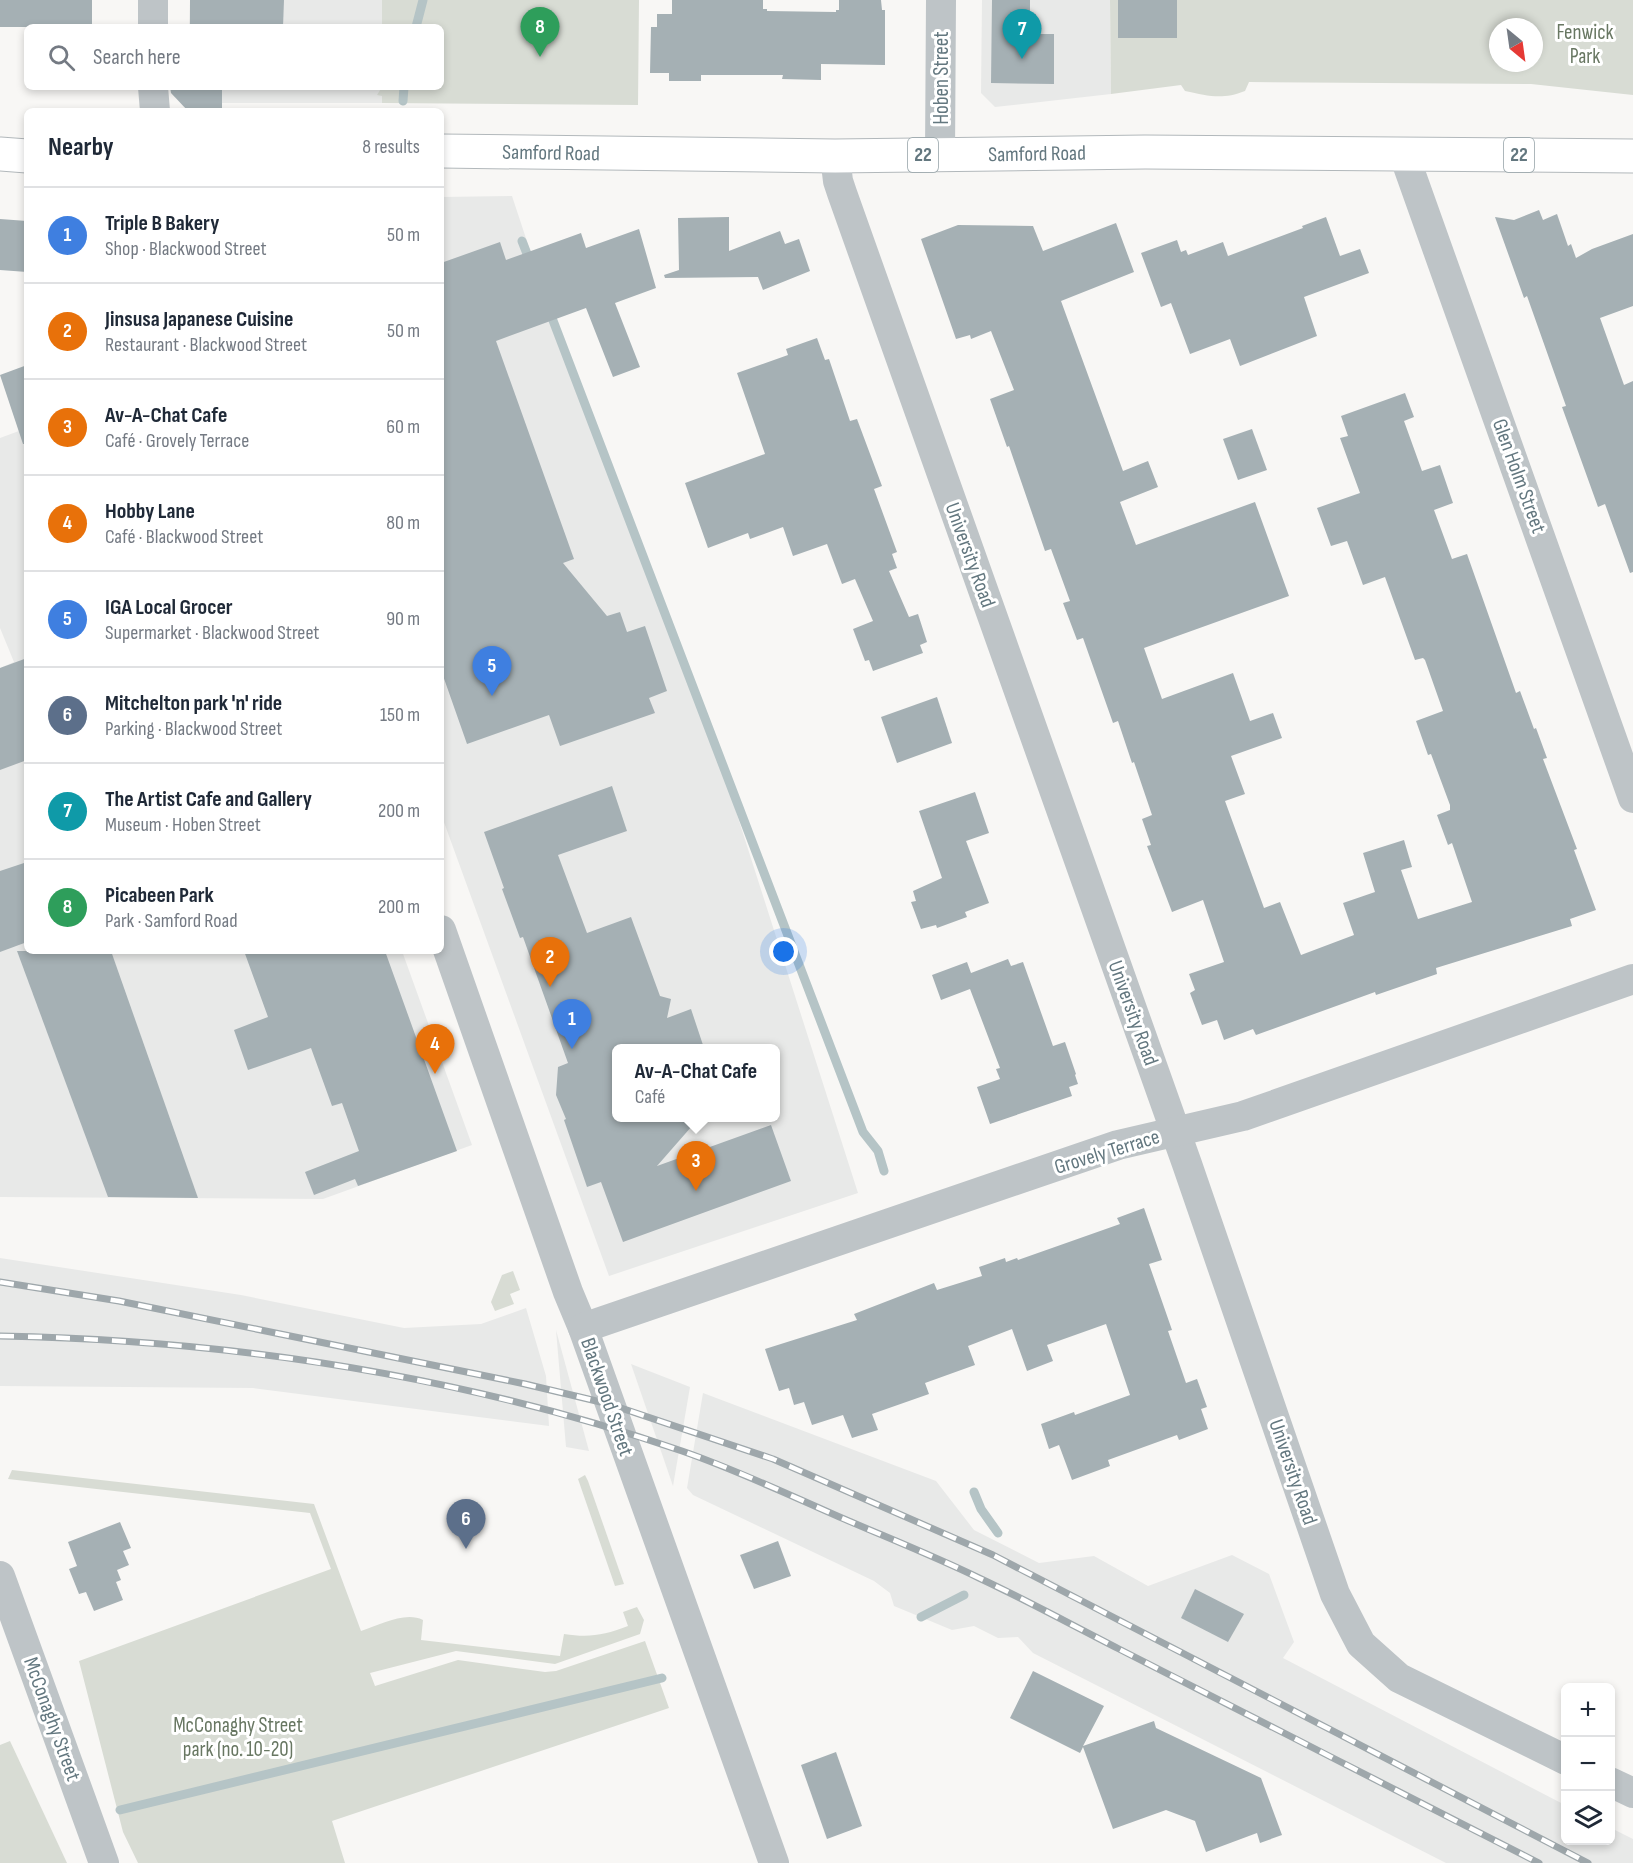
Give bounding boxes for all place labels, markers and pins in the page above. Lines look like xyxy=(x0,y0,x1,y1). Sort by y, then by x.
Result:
pin: 8 xyxy=(520,8,560,57)
pin: 7 xyxy=(1002,10,1042,59)
pin: 5 xyxy=(472,646,512,696)
pin: 2 xyxy=(530,938,570,987)
pin: 1 xyxy=(552,1000,592,1049)
pin: 4 xyxy=(416,1024,454,1074)
pin: 3 xyxy=(676,1142,716,1191)
pin: 6 xyxy=(446,1500,486,1549)

